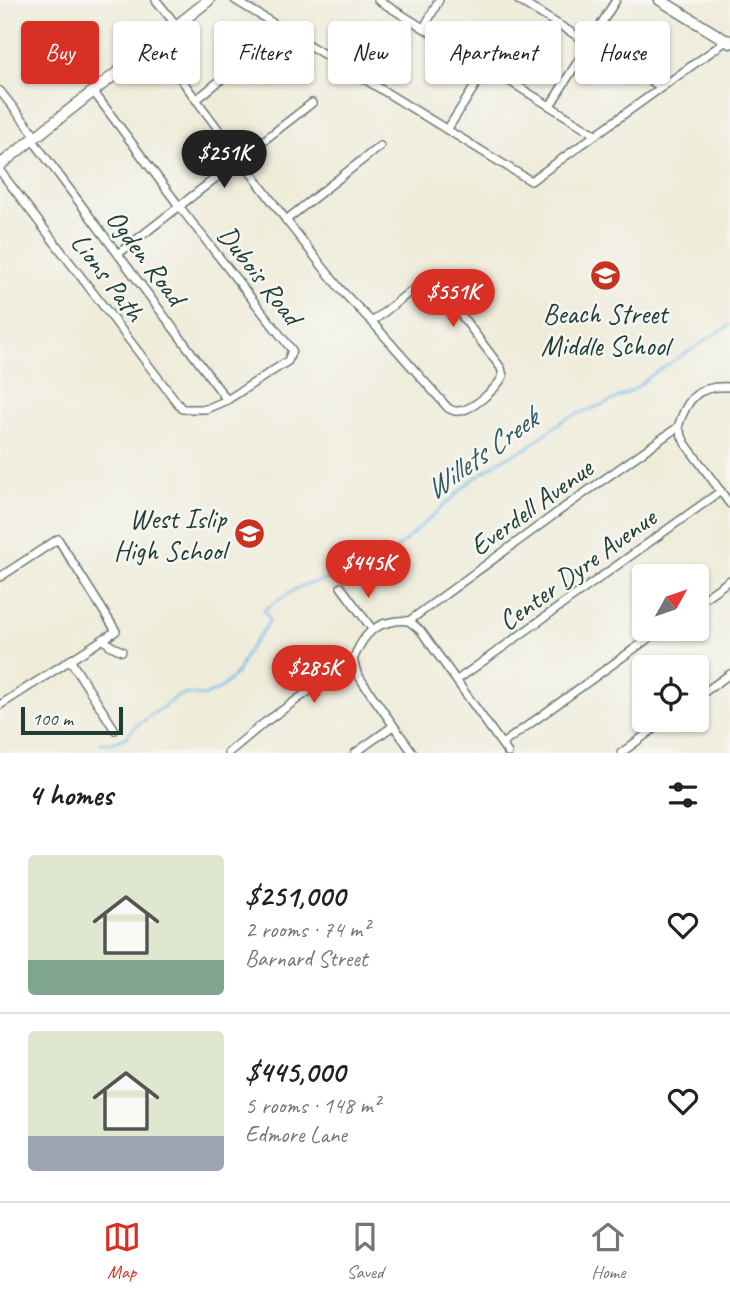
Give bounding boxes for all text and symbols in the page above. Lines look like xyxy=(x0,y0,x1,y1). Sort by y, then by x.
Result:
chip: Buy xyxy=(21,21,99,84)
chip: Rent xyxy=(113,21,200,84)
chip: Filters xyxy=(214,21,314,84)
chip: New xyxy=(328,21,411,84)
chip: Apartment xyxy=(425,21,561,84)
chip: House xyxy=(575,21,670,84)
pin: $251K xyxy=(175,130,273,190)
text: $251K xyxy=(198,138,250,167)
street label: Ogden Road xyxy=(99,202,196,315)
street label: Dubois Road xyxy=(210,218,312,335)
street label: Lions Path xyxy=(63,226,154,330)
school or university icon: Beach Street Middle School xyxy=(588,259,622,293)
pin: $551K xyxy=(404,270,502,329)
text: $551K xyxy=(427,277,479,306)
place label: Beach Street Middle School xyxy=(541,296,675,363)
water label: Willets Creek xyxy=(417,397,550,508)
street label: Everdell Avenue xyxy=(463,450,601,563)
street label: Center Dyre Avenue xyxy=(491,499,664,638)
place label: West Islip High School xyxy=(114,501,231,568)
school or university icon: West Islip High School xyxy=(232,517,266,551)
pin: $445K xyxy=(319,540,417,600)
text: $445K xyxy=(342,548,394,577)
north arrow xyxy=(632,564,709,640)
map controls xyxy=(632,564,709,732)
pin: $285K xyxy=(265,646,363,705)
text: $285K xyxy=(288,653,340,682)
button: locate xyxy=(632,655,709,732)
scale bar xyxy=(21,704,122,736)
text: 100 m xyxy=(32,707,73,731)
text: 4 homes xyxy=(28,776,113,814)
icon: filters xyxy=(664,776,702,814)
text: $251,000 xyxy=(245,877,345,915)
icon: home xyxy=(84,883,168,967)
icon: heart xyxy=(664,906,702,944)
text: 2 rooms · 74 m² xyxy=(245,915,369,944)
text: Barnard Street xyxy=(245,944,367,973)
text: $445,000 xyxy=(245,1053,345,1091)
icon: home xyxy=(84,1059,168,1143)
icon: heart xyxy=(664,1082,702,1120)
text: 5 rooms · 148 m² xyxy=(245,1091,380,1120)
text: Edmore Lane xyxy=(245,1120,347,1149)
tab: Map xyxy=(103,1218,141,1284)
tab: Saved xyxy=(346,1218,384,1284)
tab: Home xyxy=(589,1218,627,1284)

